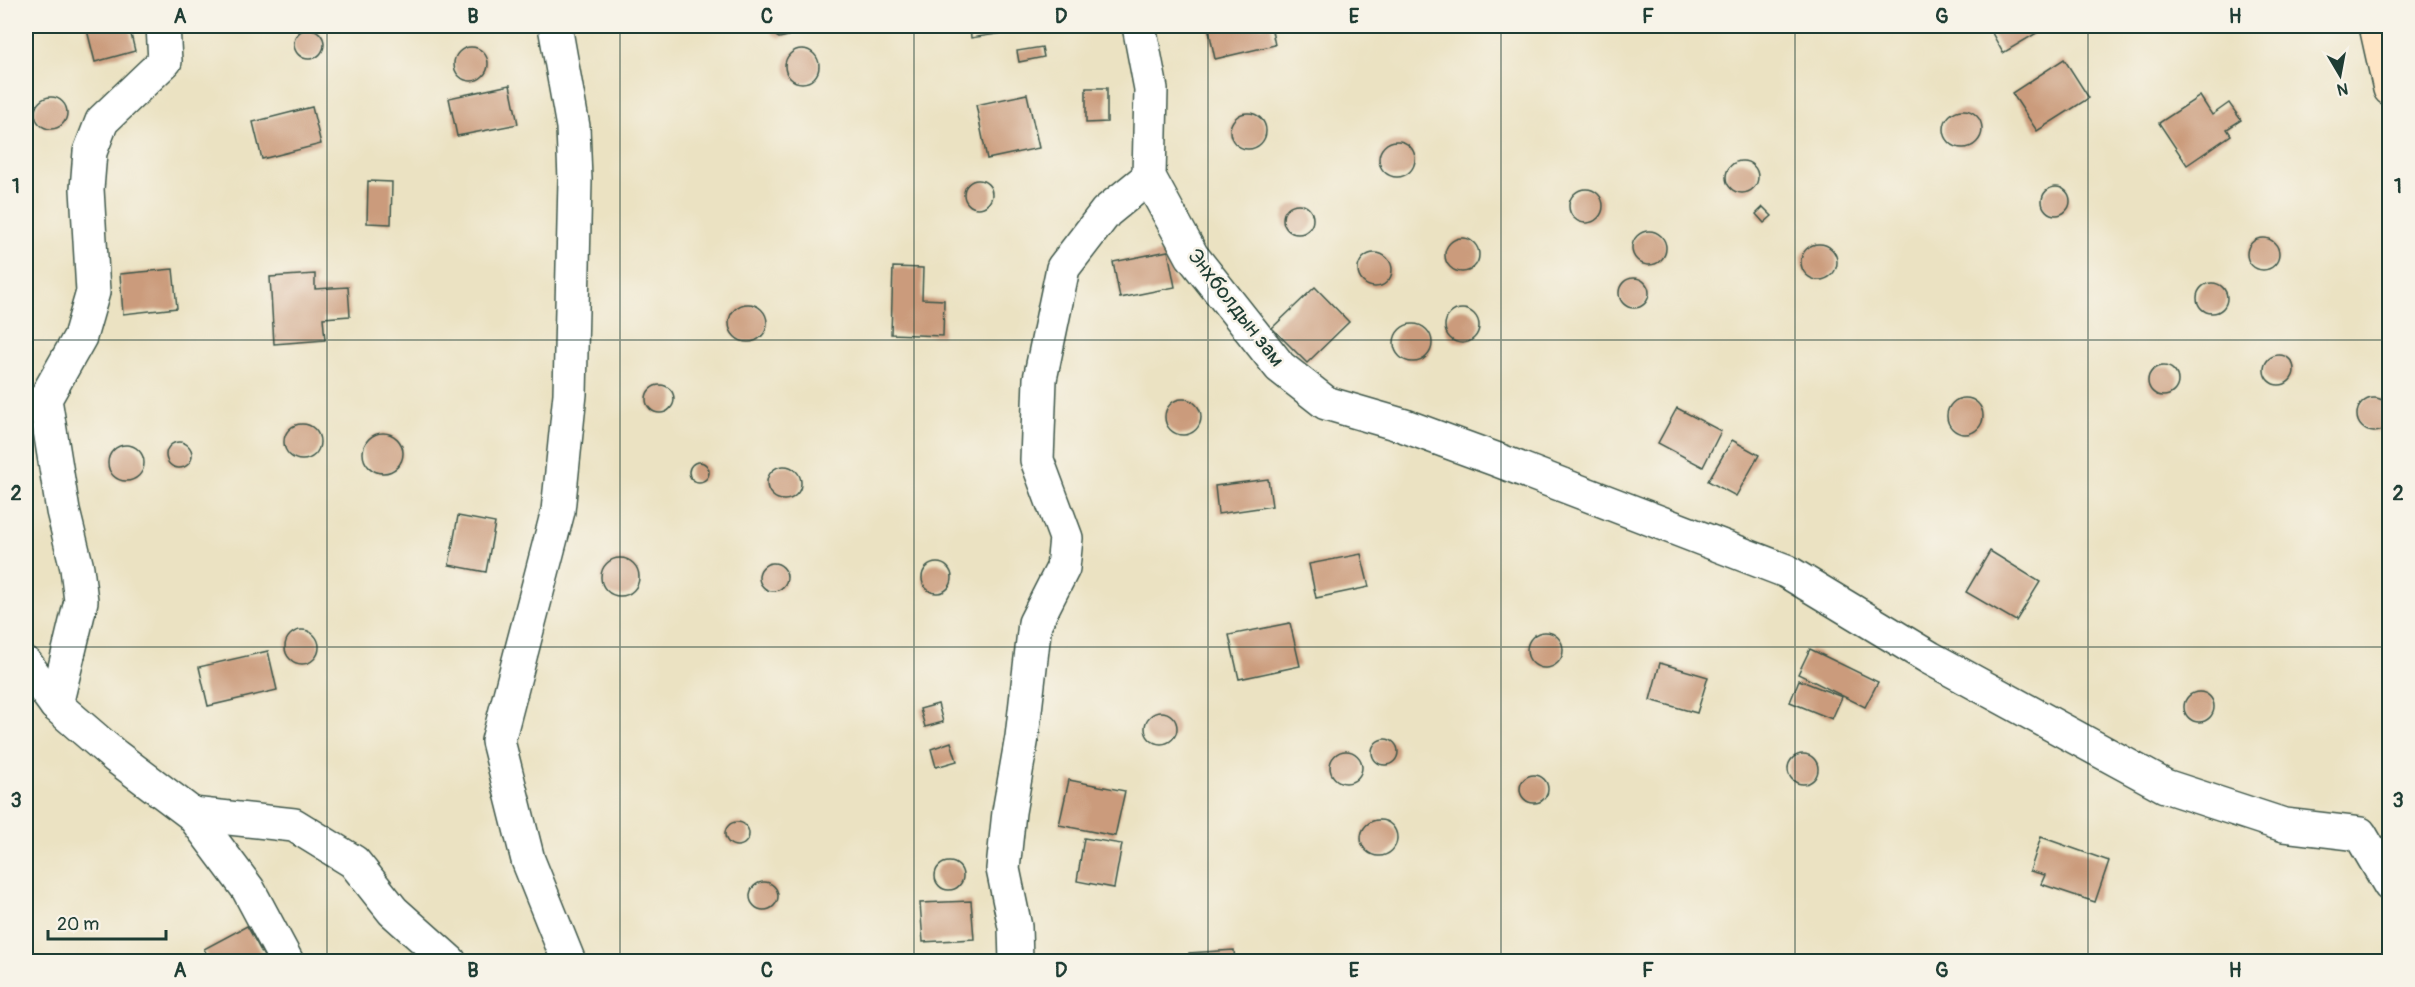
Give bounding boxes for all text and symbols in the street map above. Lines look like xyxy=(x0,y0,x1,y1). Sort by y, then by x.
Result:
text: A xyxy=(174,4,187,29)
text: B xyxy=(467,4,479,29)
text: C xyxy=(761,4,773,29)
text: D xyxy=(1055,4,1068,29)
text: E xyxy=(1349,4,1360,29)
text: F xyxy=(1642,4,1654,29)
text: G xyxy=(1935,4,1949,29)
text: H xyxy=(2229,4,2242,29)
north arrow xyxy=(2310,45,2370,105)
text: N xyxy=(2335,78,2349,100)
text: 1 xyxy=(12,174,20,199)
text: 1 xyxy=(2394,174,2402,199)
street label: Энхболдын зам xyxy=(1181,243,1291,373)
text: 2 xyxy=(10,481,22,506)
text: 2 xyxy=(2392,481,2404,506)
text: 3 xyxy=(10,788,22,813)
text: 3 xyxy=(2392,788,2404,813)
scale bar xyxy=(48,903,166,941)
text: 20 m xyxy=(57,913,99,936)
text: A xyxy=(174,958,187,983)
text: B xyxy=(467,958,479,983)
text: C xyxy=(761,958,773,983)
text: D xyxy=(1055,958,1068,983)
text: E xyxy=(1349,958,1360,983)
text: F xyxy=(1642,958,1654,983)
text: G xyxy=(1935,958,1949,983)
text: H xyxy=(2229,958,2242,983)

